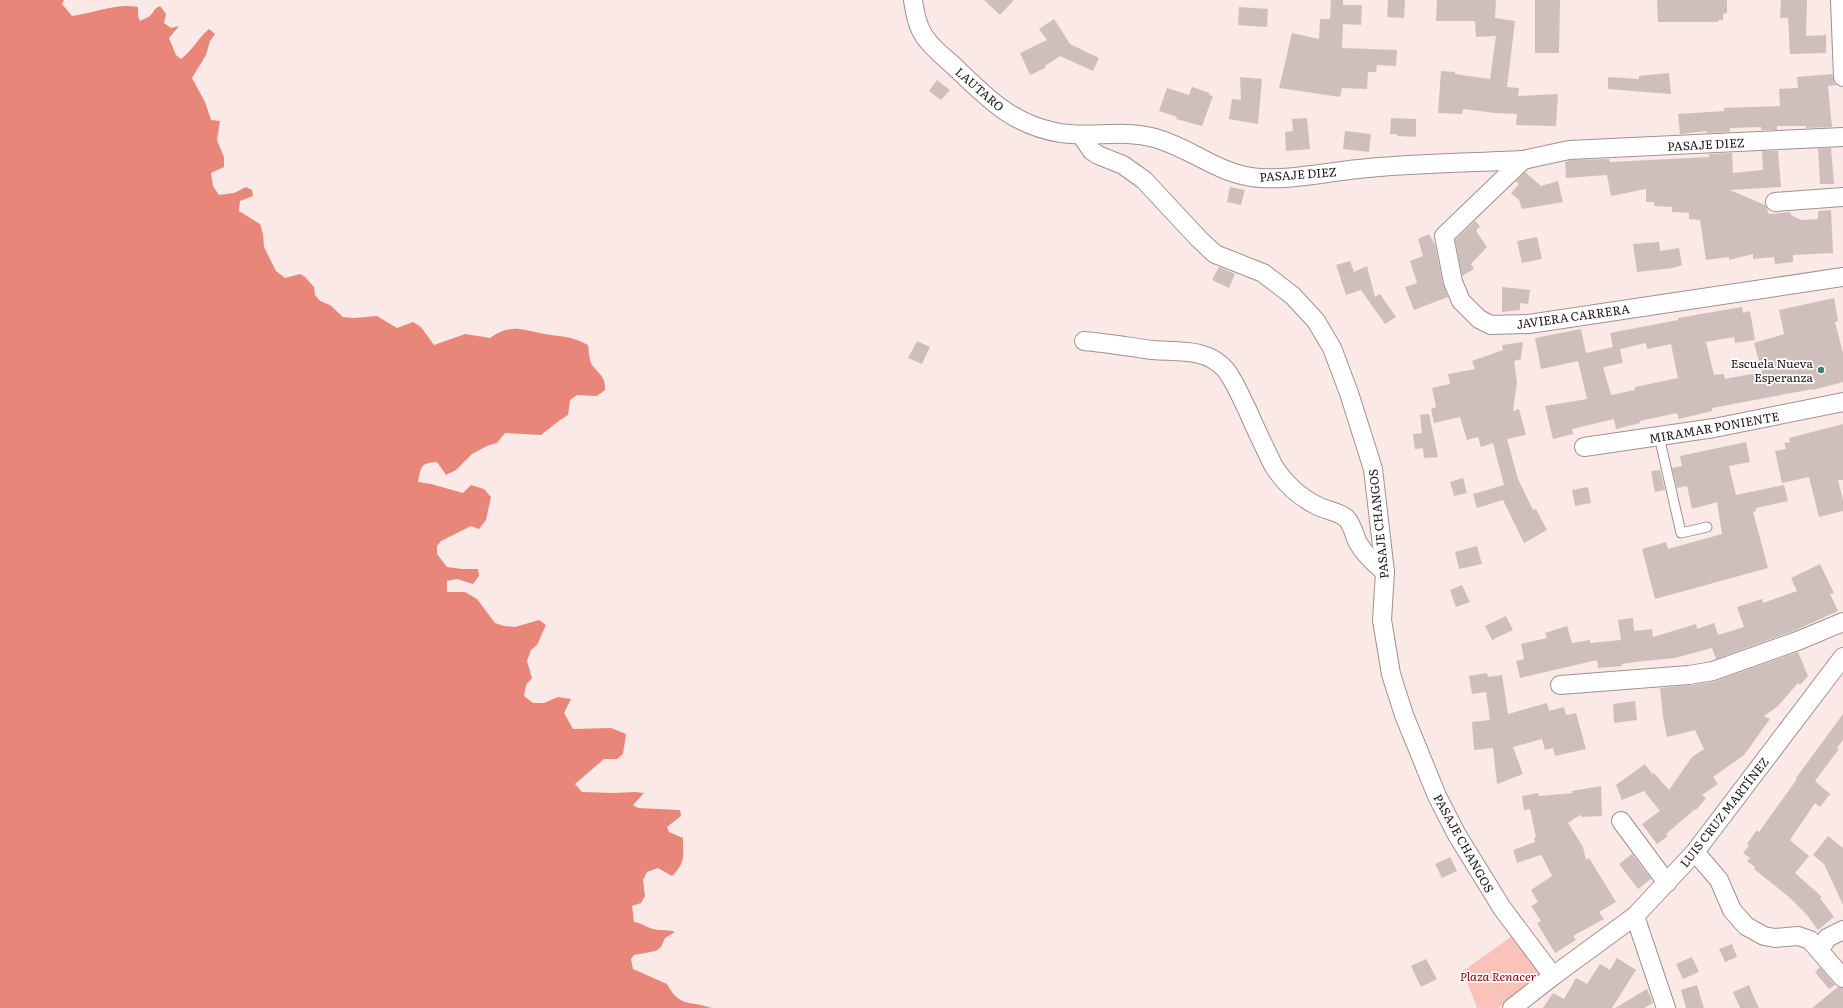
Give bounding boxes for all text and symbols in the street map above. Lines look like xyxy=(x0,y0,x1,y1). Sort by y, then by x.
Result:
street label: LAUTARO xyxy=(952,63,1008,115)
street label: PASAJE DIEZ xyxy=(1667,133,1745,155)
street label: PASAJE DIEZ xyxy=(1259,162,1337,186)
street label: JAVIERA CARRERA xyxy=(1515,299,1631,333)
place label: Escuela Nueva Esperanza xyxy=(1731,354,1814,386)
marker: Escuela Nueva Esperanza xyxy=(1816,365,1826,375)
street label: MIRAMAR PONIENTE xyxy=(1648,407,1781,447)
street label: PASAJE CHANGOS xyxy=(1363,468,1393,580)
street label: LUIS CRUZ MARTÍNEZ xyxy=(1675,753,1773,871)
street label: PASAJE CHANGOS xyxy=(1429,790,1499,896)
park label: Plaza Renacer xyxy=(1460,967,1537,985)

